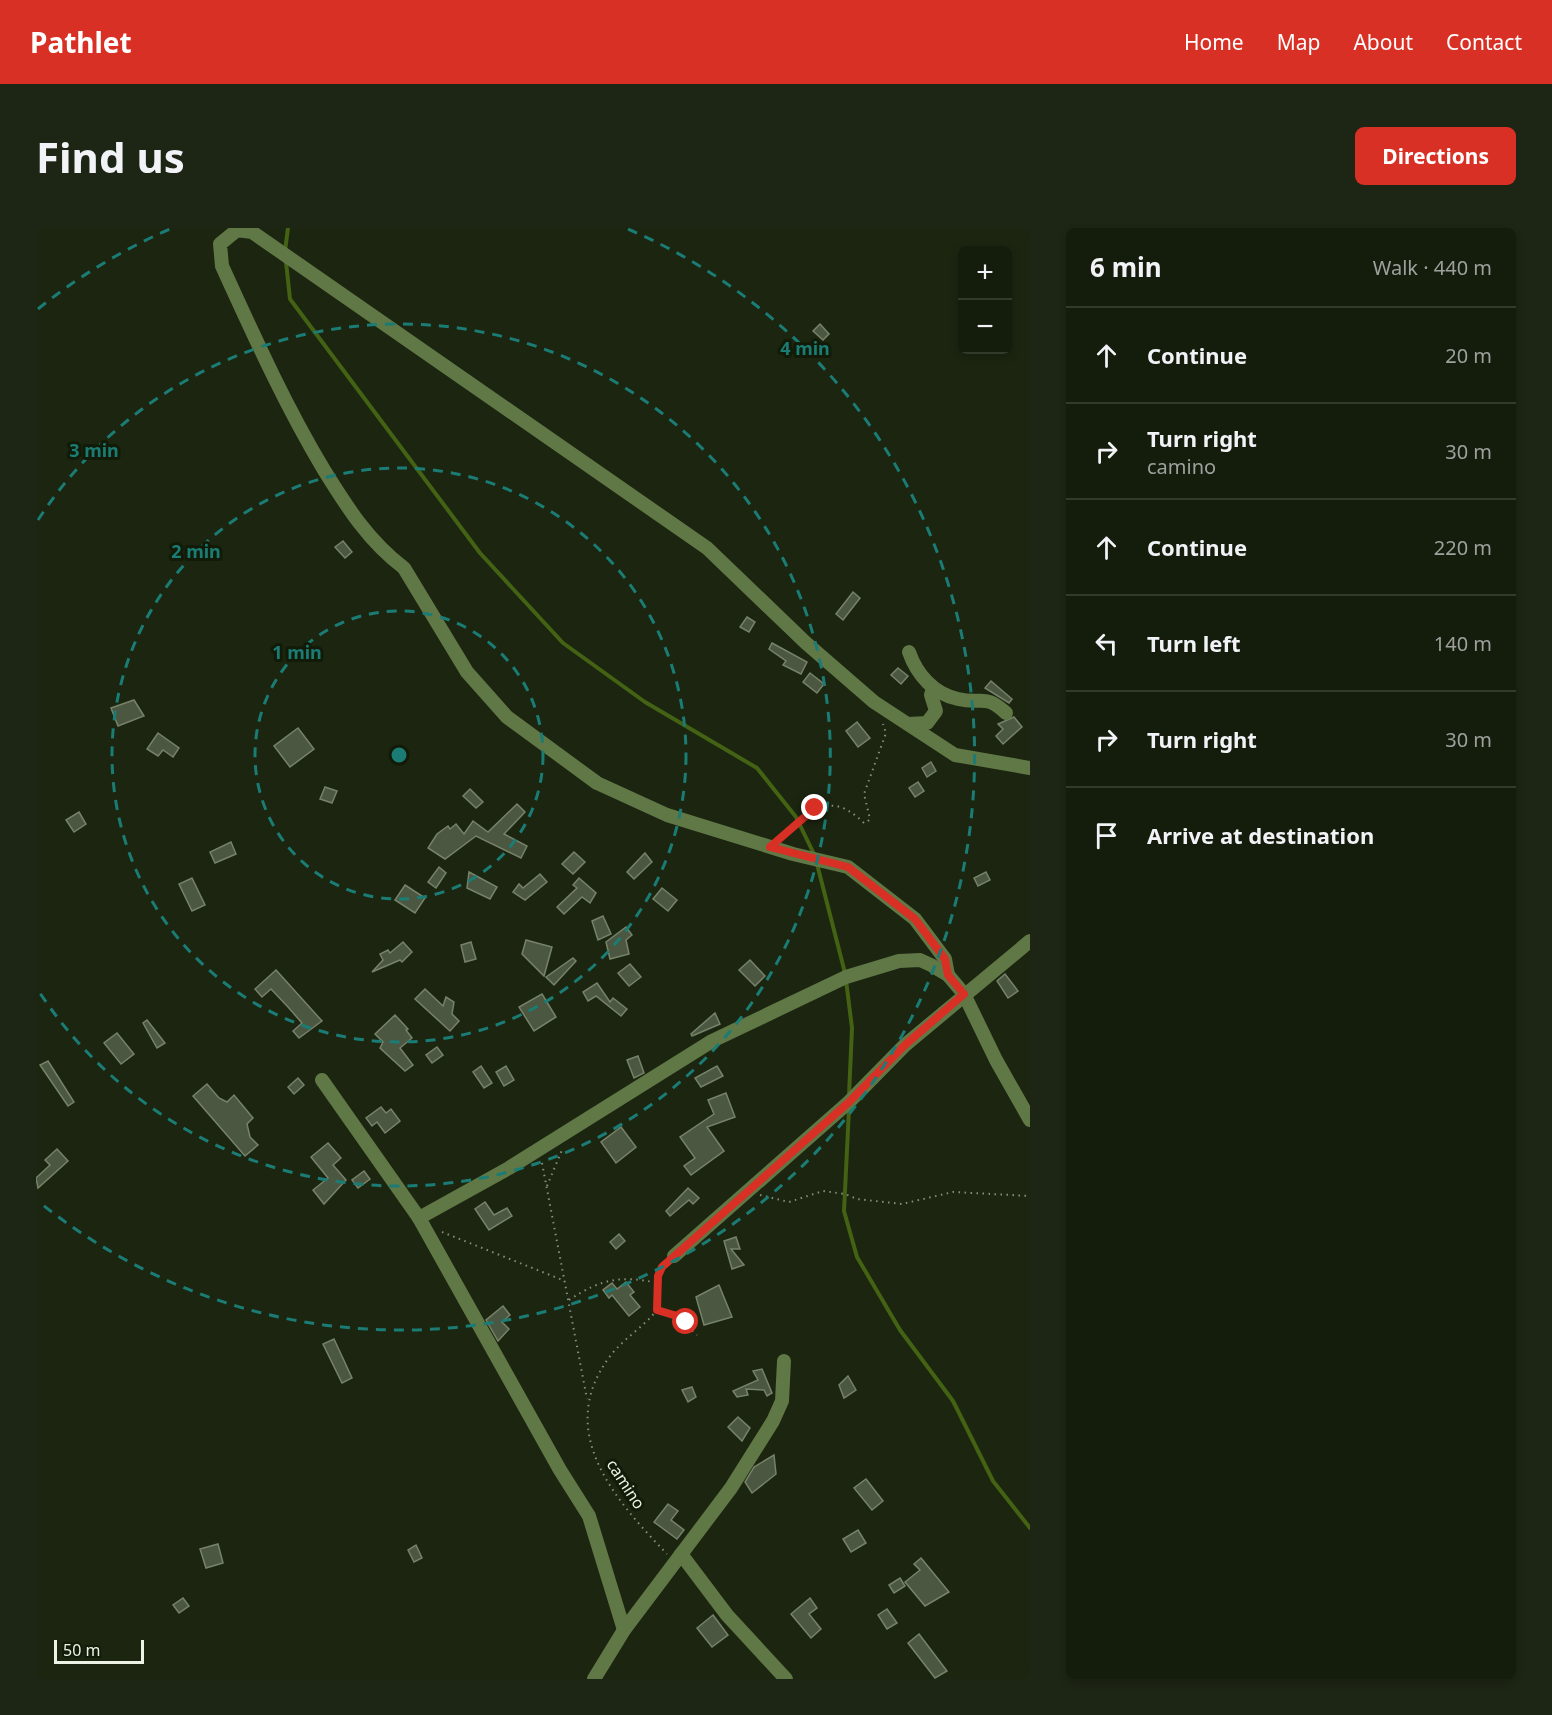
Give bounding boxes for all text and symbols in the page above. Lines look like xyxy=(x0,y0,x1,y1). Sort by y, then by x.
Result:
text: Pathlet xyxy=(30,23,132,61)
text: Home xyxy=(1184,28,1244,56)
text: Map xyxy=(1277,28,1320,56)
text: About xyxy=(1353,28,1413,56)
text: Contact xyxy=(1446,28,1522,56)
button: Directions xyxy=(1355,127,1516,185)
text: Find us xyxy=(36,128,185,185)
map controls xyxy=(958,246,1012,354)
button: + xyxy=(958,246,1012,300)
text: 6 min xyxy=(1090,249,1162,285)
text: Walk · 440 m xyxy=(1373,254,1492,281)
button: − xyxy=(958,300,1012,354)
text: 4 min xyxy=(780,336,830,360)
icon: ahead xyxy=(1090,339,1123,372)
text: Continue xyxy=(1147,340,1247,370)
text: 20 m xyxy=(1445,342,1492,369)
text: Turn right xyxy=(1147,423,1257,453)
icon: right xyxy=(1090,435,1123,468)
text: 3 min xyxy=(69,438,119,462)
text: 30 m xyxy=(1445,438,1492,465)
text: camino xyxy=(1147,453,1216,480)
icon: ahead xyxy=(1090,531,1123,564)
text: Continue xyxy=(1147,532,1247,562)
text: 220 m xyxy=(1434,534,1492,561)
text: 2 min xyxy=(171,539,221,563)
icon: left xyxy=(1090,627,1123,660)
text: Turn left xyxy=(1147,628,1241,658)
text: 140 m xyxy=(1434,630,1492,657)
text: 1 min xyxy=(272,640,322,664)
icon: right xyxy=(1090,723,1123,756)
text: Turn right xyxy=(1147,724,1257,754)
text: 30 m xyxy=(1445,726,1492,753)
centre of rings xyxy=(389,745,409,765)
route end xyxy=(801,794,827,820)
icon: arrive xyxy=(1090,819,1123,852)
text: Arrive at destination xyxy=(1147,820,1374,850)
route start xyxy=(672,1308,698,1334)
street label: camino xyxy=(602,1455,650,1513)
scale bar xyxy=(54,1637,144,1664)
text: 50 m xyxy=(63,1639,100,1661)

